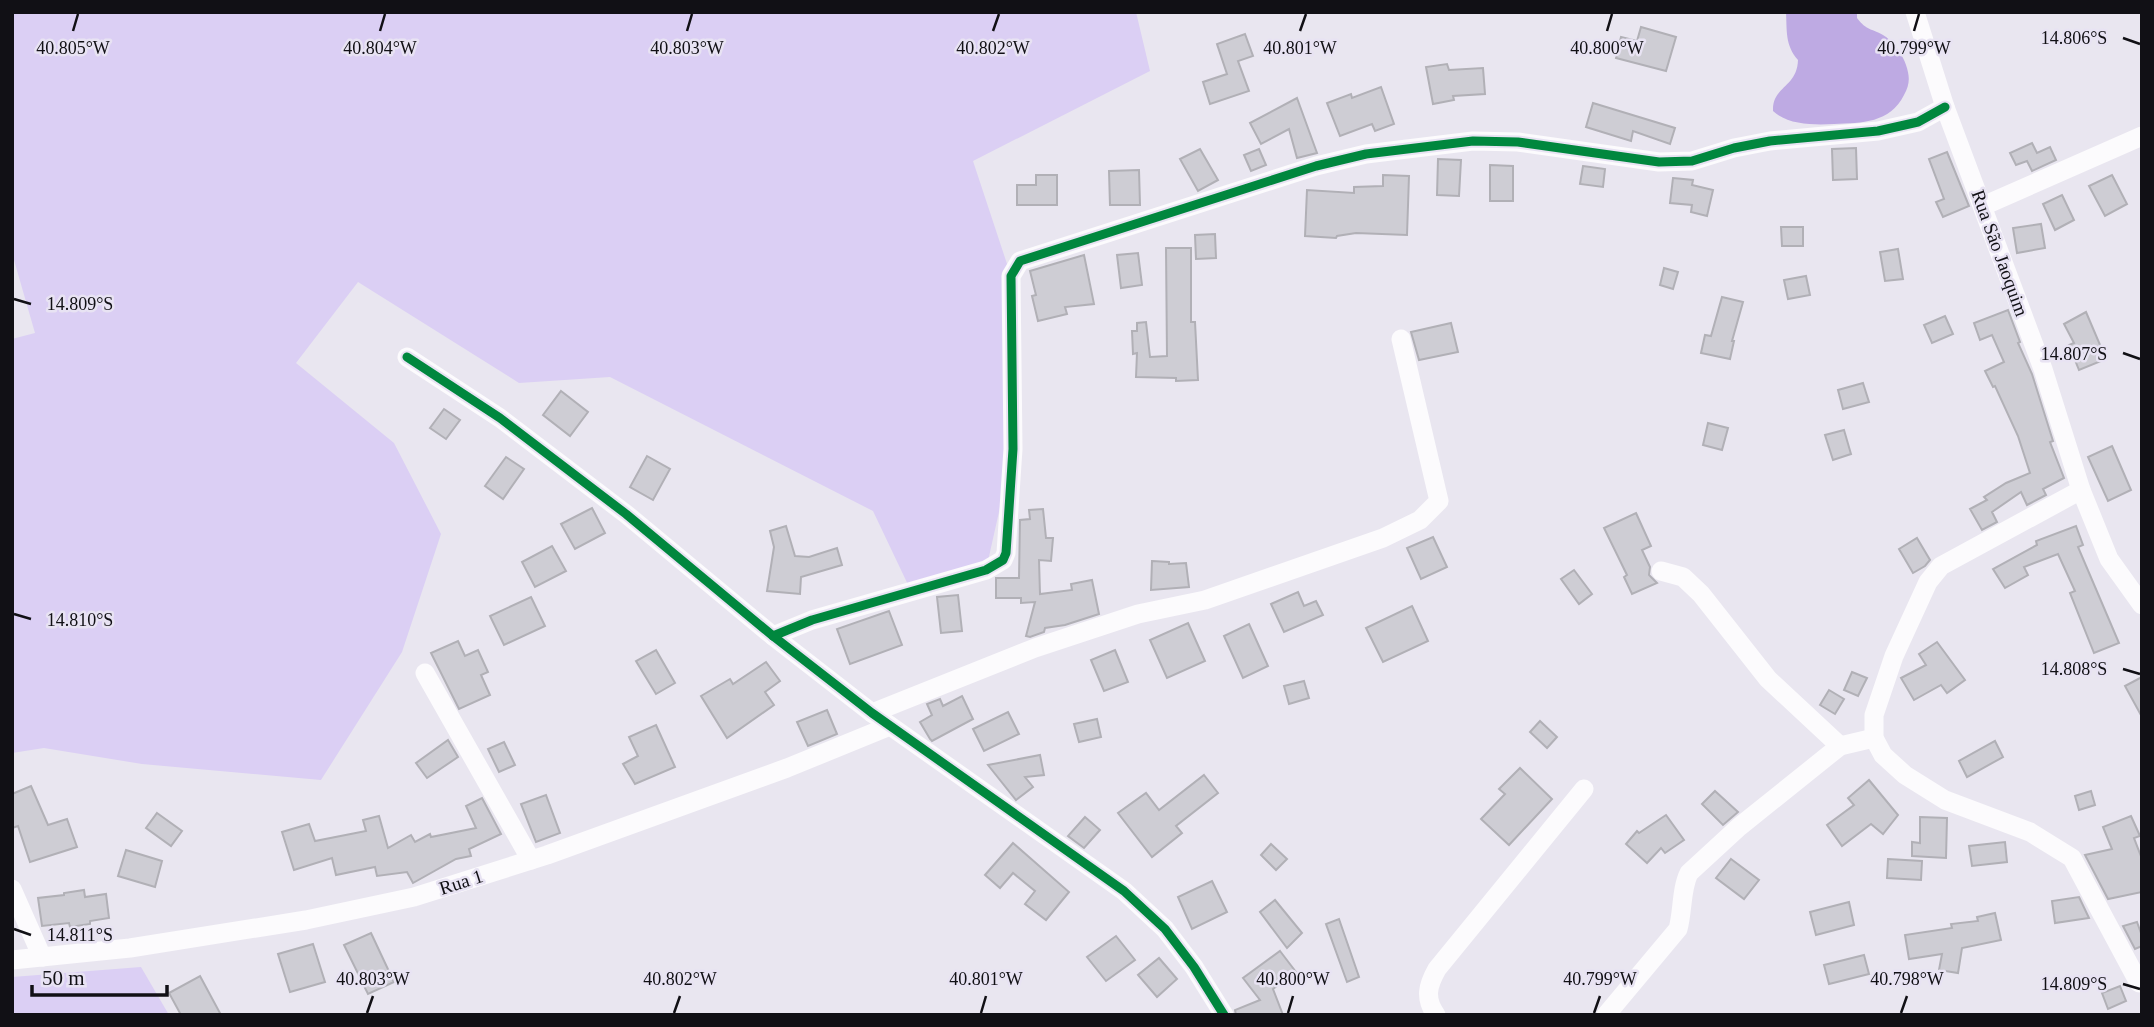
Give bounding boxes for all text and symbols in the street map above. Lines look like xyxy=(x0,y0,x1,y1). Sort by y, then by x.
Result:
text: 14.806°S xyxy=(2041,28,2107,48)
text: 40.805°W xyxy=(36,38,110,58)
text: 40.804°W xyxy=(343,38,417,58)
text: 40.803°W xyxy=(650,38,724,58)
text: 40.802°W xyxy=(956,38,1030,58)
text: 40.801°W xyxy=(1263,38,1337,58)
text: 40.800°W xyxy=(1570,38,1644,58)
text: 40.799°W xyxy=(1877,38,1951,58)
street label: Rua São Jaoquim xyxy=(1967,187,2033,319)
text: 14.809°S xyxy=(47,294,113,314)
text: 14.807°S xyxy=(2041,344,2107,364)
text: 14.810°S xyxy=(47,610,113,630)
text: 14.808°S xyxy=(2041,659,2107,679)
street label: Rua 1 xyxy=(436,865,486,899)
text: 14.811°S xyxy=(47,925,113,945)
scale bar xyxy=(32,954,166,998)
text: 50 m xyxy=(42,966,85,990)
text: 40.803°W xyxy=(336,969,410,989)
text: 40.802°W xyxy=(643,969,717,989)
text: 40.801°W xyxy=(949,969,1023,989)
text: 40.800°W xyxy=(1256,969,1330,989)
text: 40.799°W xyxy=(1563,969,1637,989)
text: 40.798°W xyxy=(1870,969,1944,989)
text: 14.809°S xyxy=(2041,974,2107,994)

